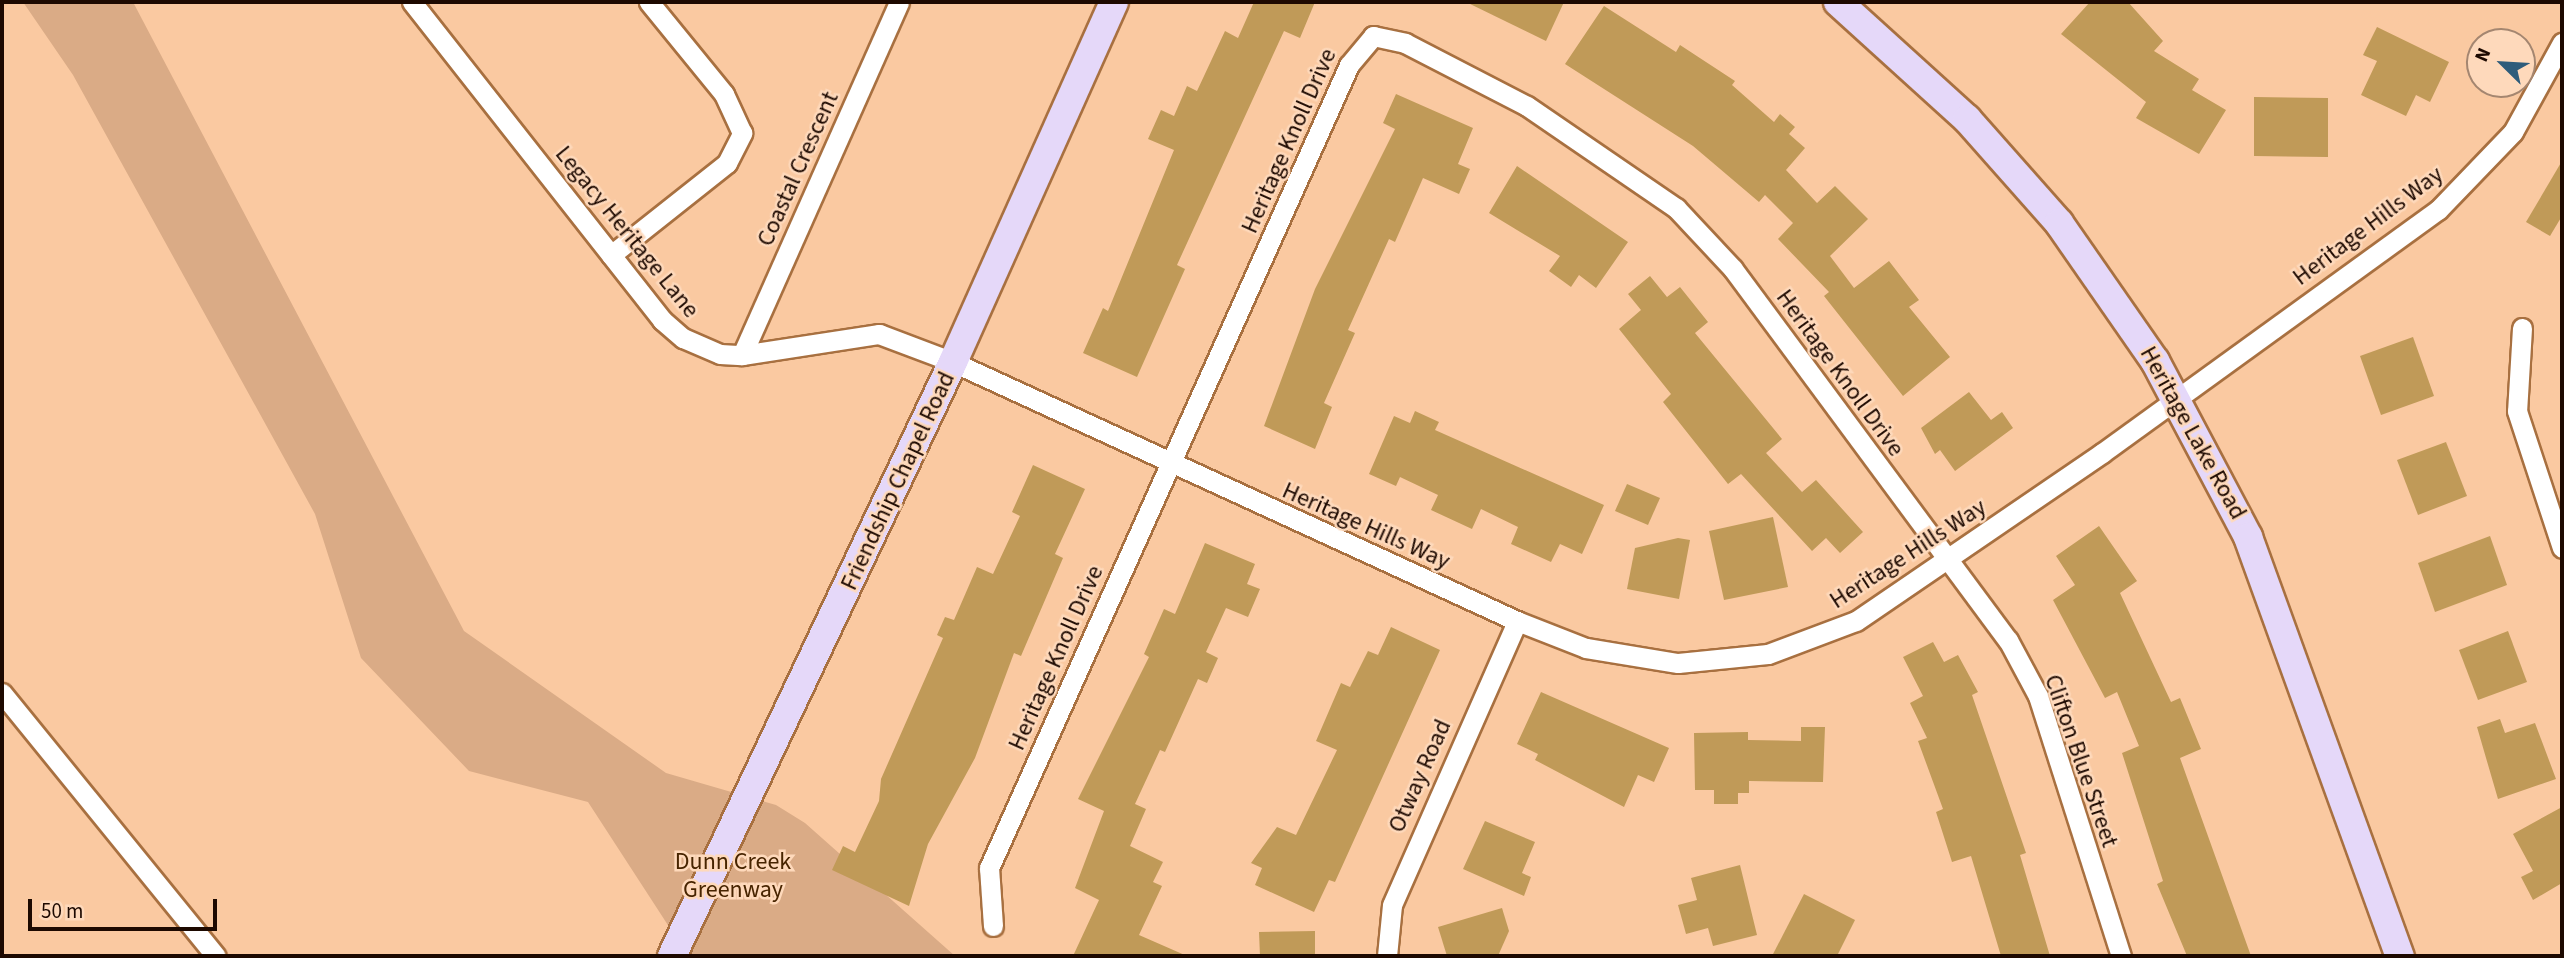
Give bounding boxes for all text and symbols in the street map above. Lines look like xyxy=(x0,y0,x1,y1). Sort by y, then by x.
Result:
north arrow xyxy=(2466,28,2536,98)
street label: Heritage Knoll Drive xyxy=(1235,44,1343,238)
text: N xyxy=(2468,44,2498,66)
street label: Coastal Crescent xyxy=(751,87,845,251)
street label: Legacy Heritage Lane xyxy=(549,140,705,324)
street label: Heritage Hills Way xyxy=(2287,160,2449,292)
street label: Heritage Knoll Drive xyxy=(1770,284,1910,462)
street label: Heritage Lake Road xyxy=(2134,341,2252,525)
street label: Friendship Chapel Road xyxy=(835,367,961,595)
street label: Heritage Hills Way xyxy=(1278,476,1454,576)
street label: Heritage Hills Way xyxy=(1825,493,1991,615)
street label: Heritage Knoll Drive xyxy=(1002,561,1110,755)
street label: Clifton Blue Street xyxy=(2038,671,2124,851)
street label: Otway Road xyxy=(1382,715,1458,837)
park label: Dunn Creek Greenway xyxy=(675,848,791,904)
scale bar xyxy=(32,884,220,928)
text: 50 m xyxy=(41,896,83,926)

